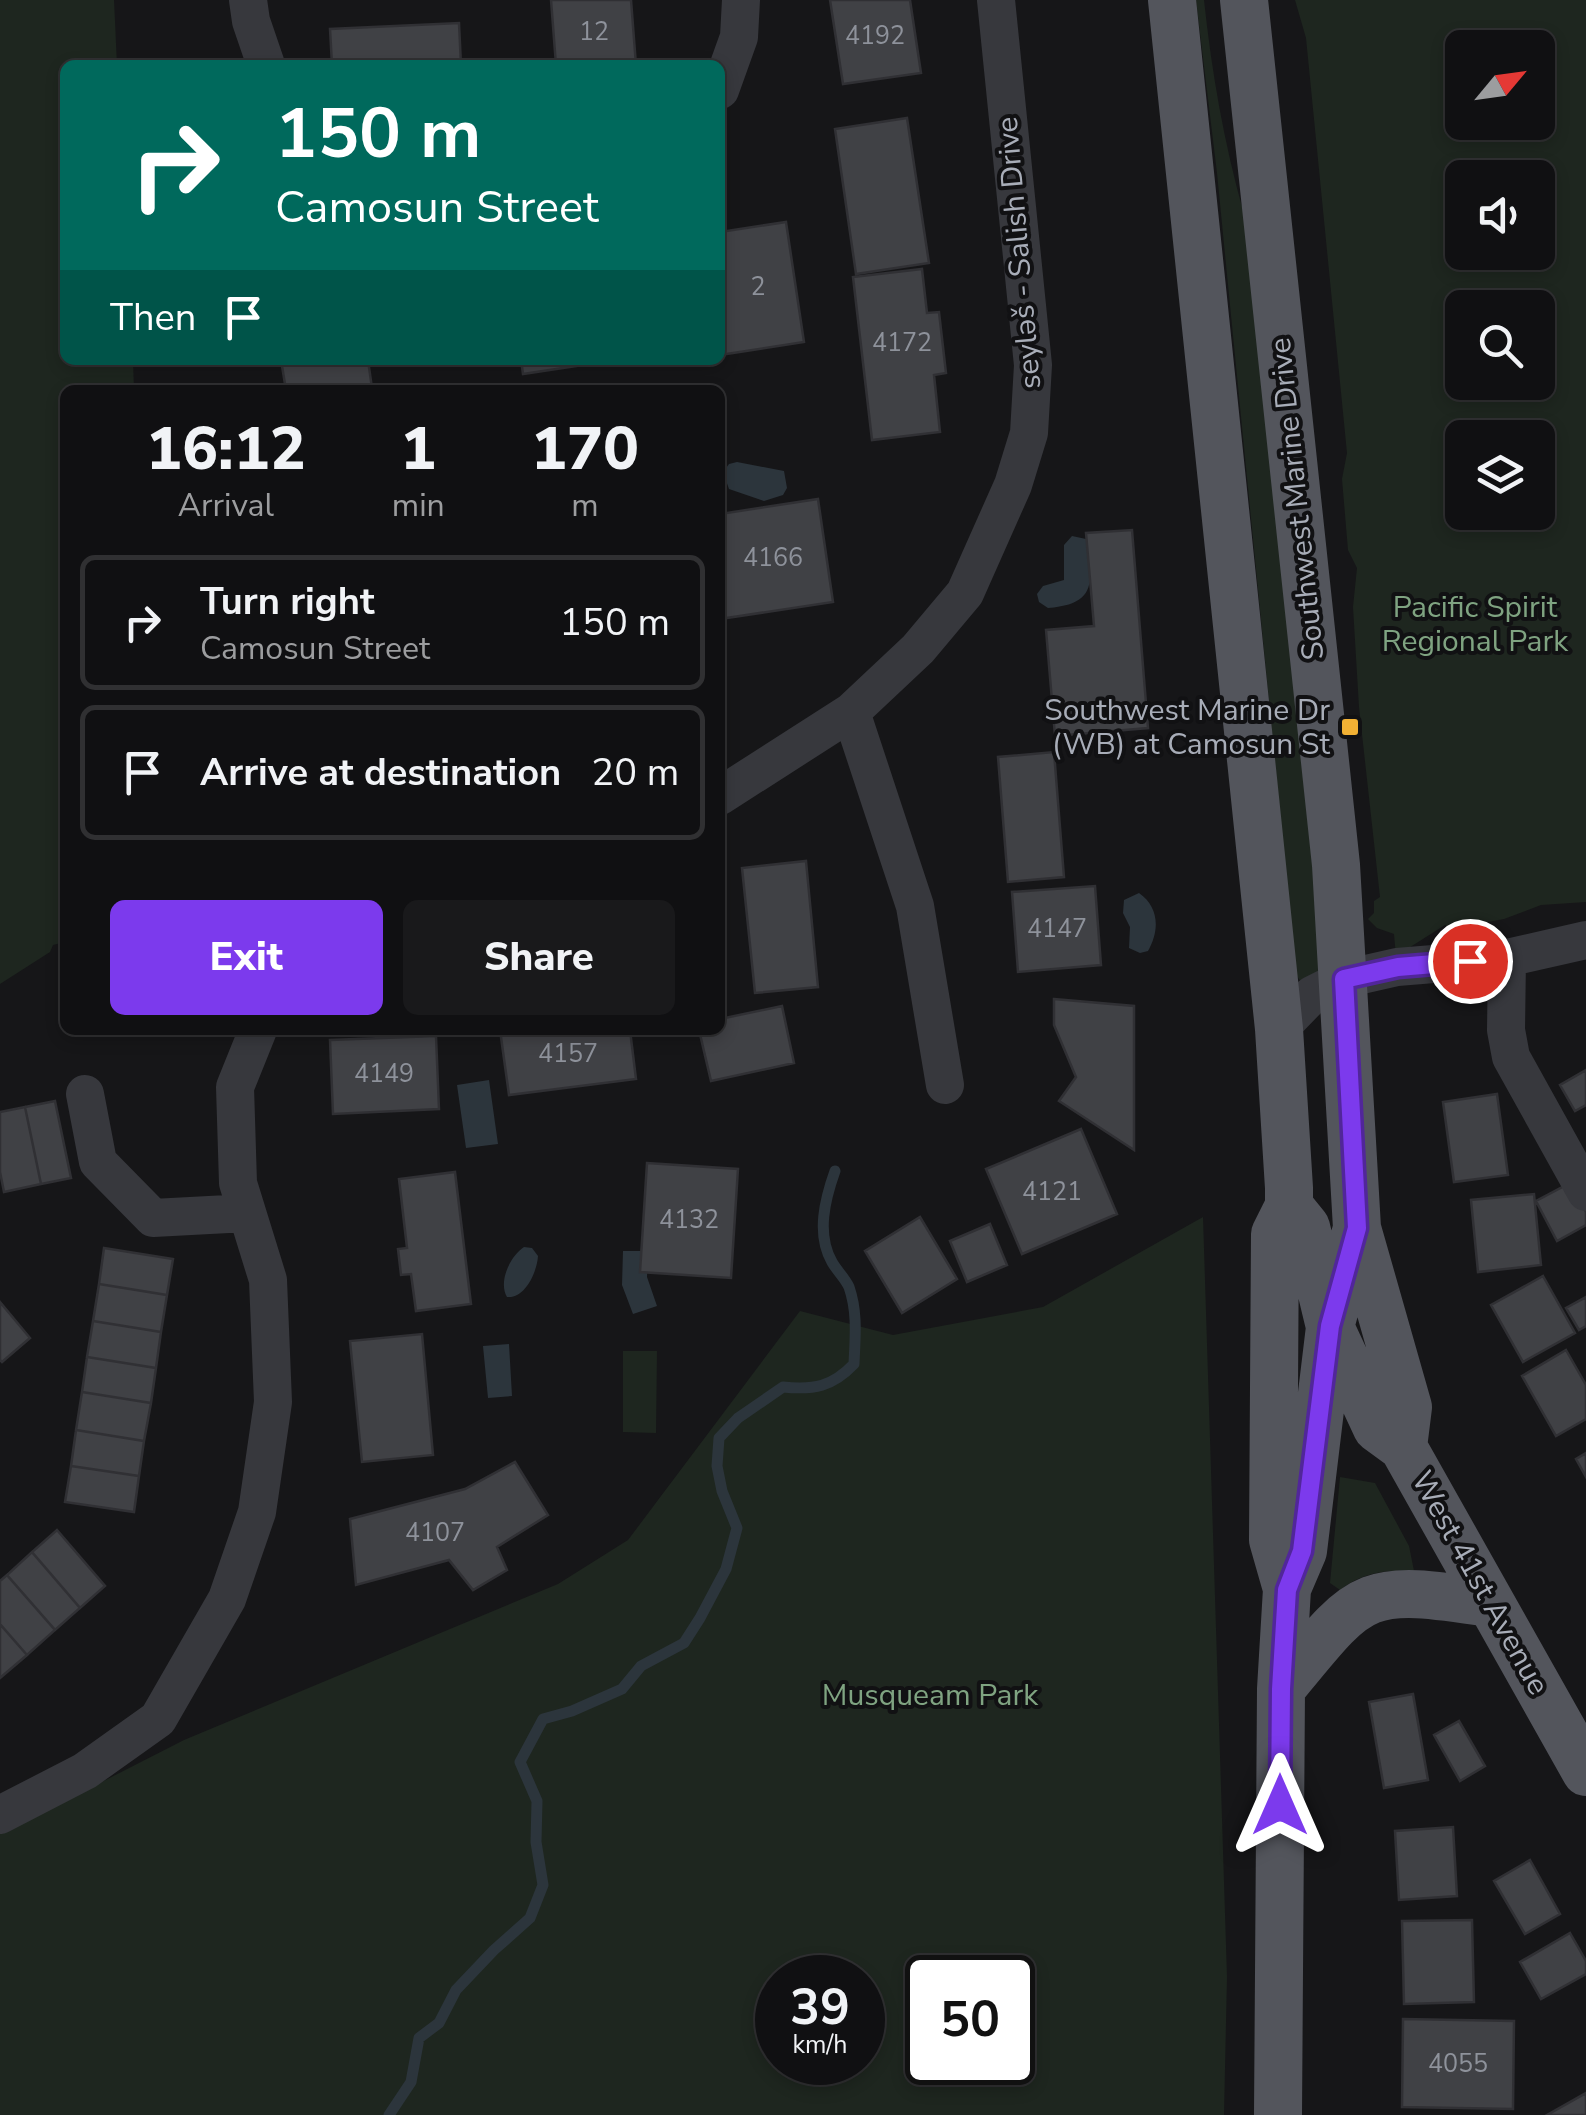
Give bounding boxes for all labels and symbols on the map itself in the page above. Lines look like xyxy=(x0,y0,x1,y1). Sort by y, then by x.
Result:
house number: 12 xyxy=(579,15,609,49)
house number: 4192 xyxy=(845,19,905,53)
north arrow xyxy=(1445,30,1555,140)
street label: seyləš - Salish Drive xyxy=(987,115,1051,391)
house number: 2 xyxy=(750,270,766,304)
house number: 4172 xyxy=(872,326,932,360)
street label: Southwest Marine Drive xyxy=(1260,336,1334,662)
house number: 4166 xyxy=(743,541,803,575)
park label: Pacific Spirit Regional Park xyxy=(1382,587,1569,662)
place label: Southwest Marine Dr (WB) at Camosun St xyxy=(1044,690,1330,765)
marker: Southwest Marine Dr (WB) at Camosun St xyxy=(1339,716,1361,738)
house number: 4147 xyxy=(1027,912,1087,946)
pin xyxy=(1428,919,1513,1004)
house number: 4157 xyxy=(538,1037,598,1071)
house number: 4149 xyxy=(354,1057,414,1091)
house number: 4121 xyxy=(1022,1175,1082,1209)
house number: 4132 xyxy=(659,1203,719,1237)
street label: West 41st Avenue xyxy=(1401,1464,1559,1702)
house number: 4107 xyxy=(405,1516,465,1550)
park label: Musqueam Park xyxy=(822,1675,1039,1716)
position arrow xyxy=(1228,1753,1332,1857)
speed limit sign: 50 xyxy=(905,1955,1035,2085)
house number: 4055 xyxy=(1428,2047,1488,2081)

